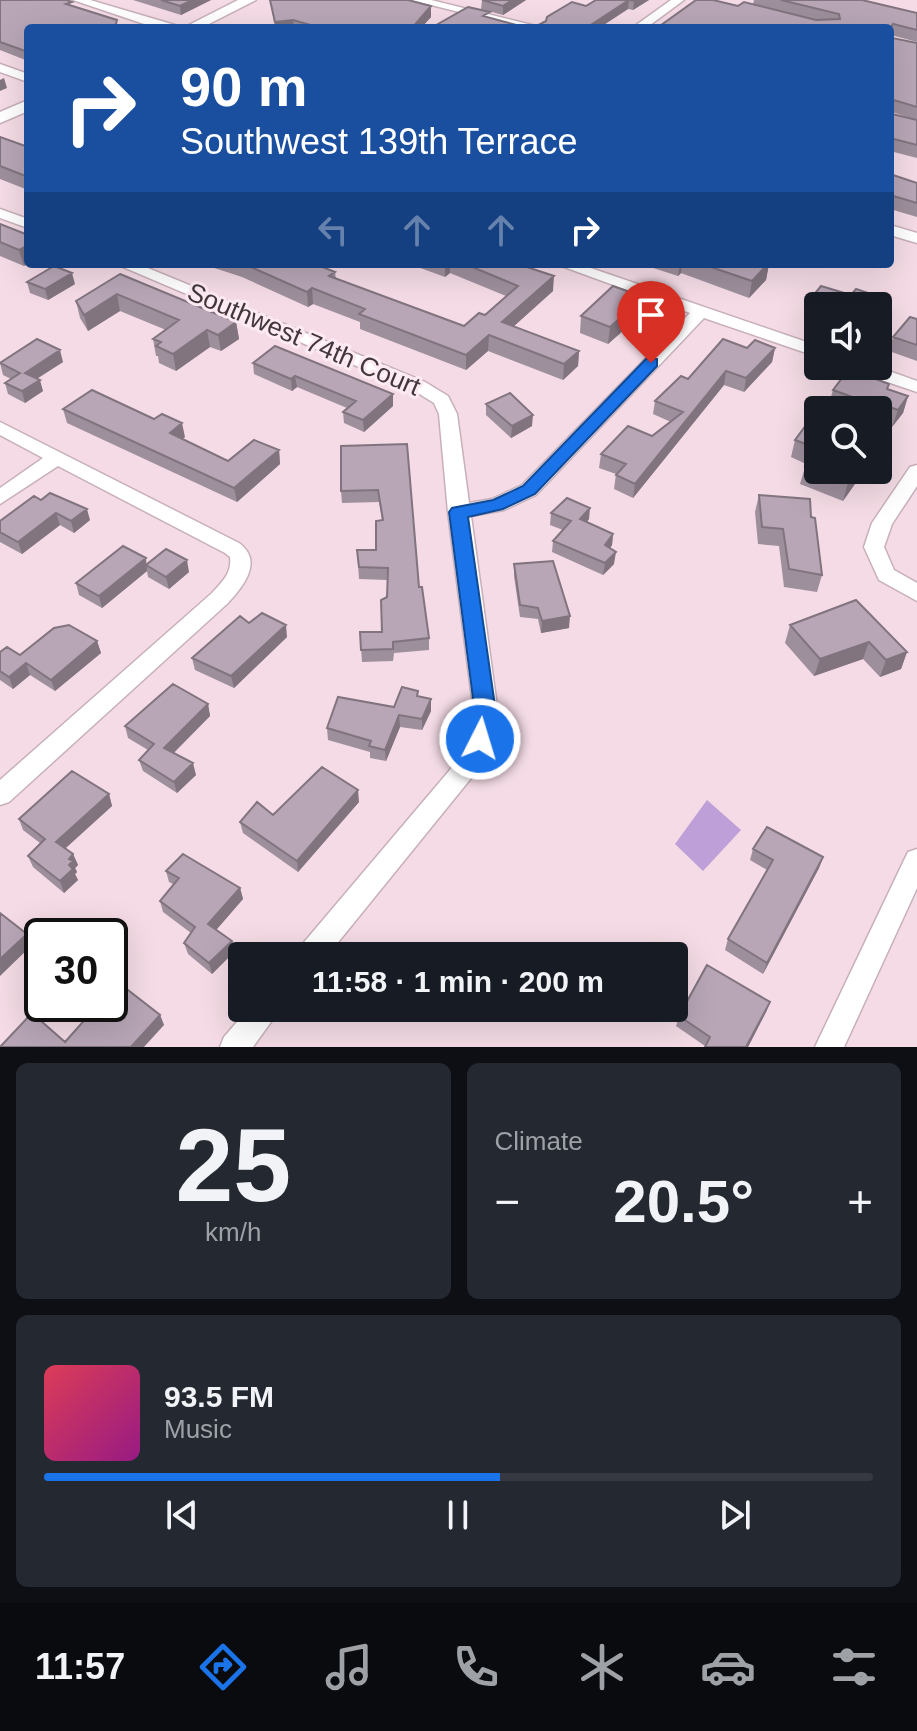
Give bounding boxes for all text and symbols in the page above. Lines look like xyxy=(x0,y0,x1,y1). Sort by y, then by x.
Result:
text: 90 m xyxy=(180,55,308,118)
icon: right xyxy=(48,56,152,160)
text: Southwest 139th Terrace xyxy=(180,121,578,162)
icon: left xyxy=(311,208,355,252)
icon: ahead xyxy=(395,208,439,252)
icon: ahead xyxy=(479,208,523,252)
icon: right xyxy=(563,208,607,252)
street label: Southwest 74th Court xyxy=(183,276,426,402)
pin xyxy=(617,281,685,363)
map controls xyxy=(804,292,892,484)
button: sound xyxy=(804,292,892,380)
icon: arrive xyxy=(629,293,673,337)
button: search xyxy=(804,396,892,484)
position arrow xyxy=(438,697,522,781)
speed limit sign: 30 xyxy=(24,918,128,1022)
text: 11:58 · 1 min · 200 m xyxy=(312,965,604,998)
text: 25 xyxy=(175,1107,291,1223)
text: Climate xyxy=(495,1126,583,1156)
text: 20.5° xyxy=(613,1168,754,1235)
text: − xyxy=(495,1177,520,1226)
text: + xyxy=(847,1177,873,1226)
text: km/h xyxy=(205,1217,261,1247)
text: 93.5 FM xyxy=(164,1380,274,1413)
text: Music xyxy=(164,1414,232,1444)
icon: previous xyxy=(160,1493,204,1537)
icon: pause xyxy=(436,1493,480,1537)
icon: next xyxy=(713,1493,757,1537)
icon: directions xyxy=(195,1639,251,1695)
icon: music xyxy=(321,1639,377,1695)
icon: phone xyxy=(448,1639,504,1695)
icon: climate xyxy=(574,1639,630,1695)
icon: car xyxy=(700,1639,756,1695)
icon: filters xyxy=(826,1639,882,1695)
text: 11:57 xyxy=(35,1646,125,1687)

